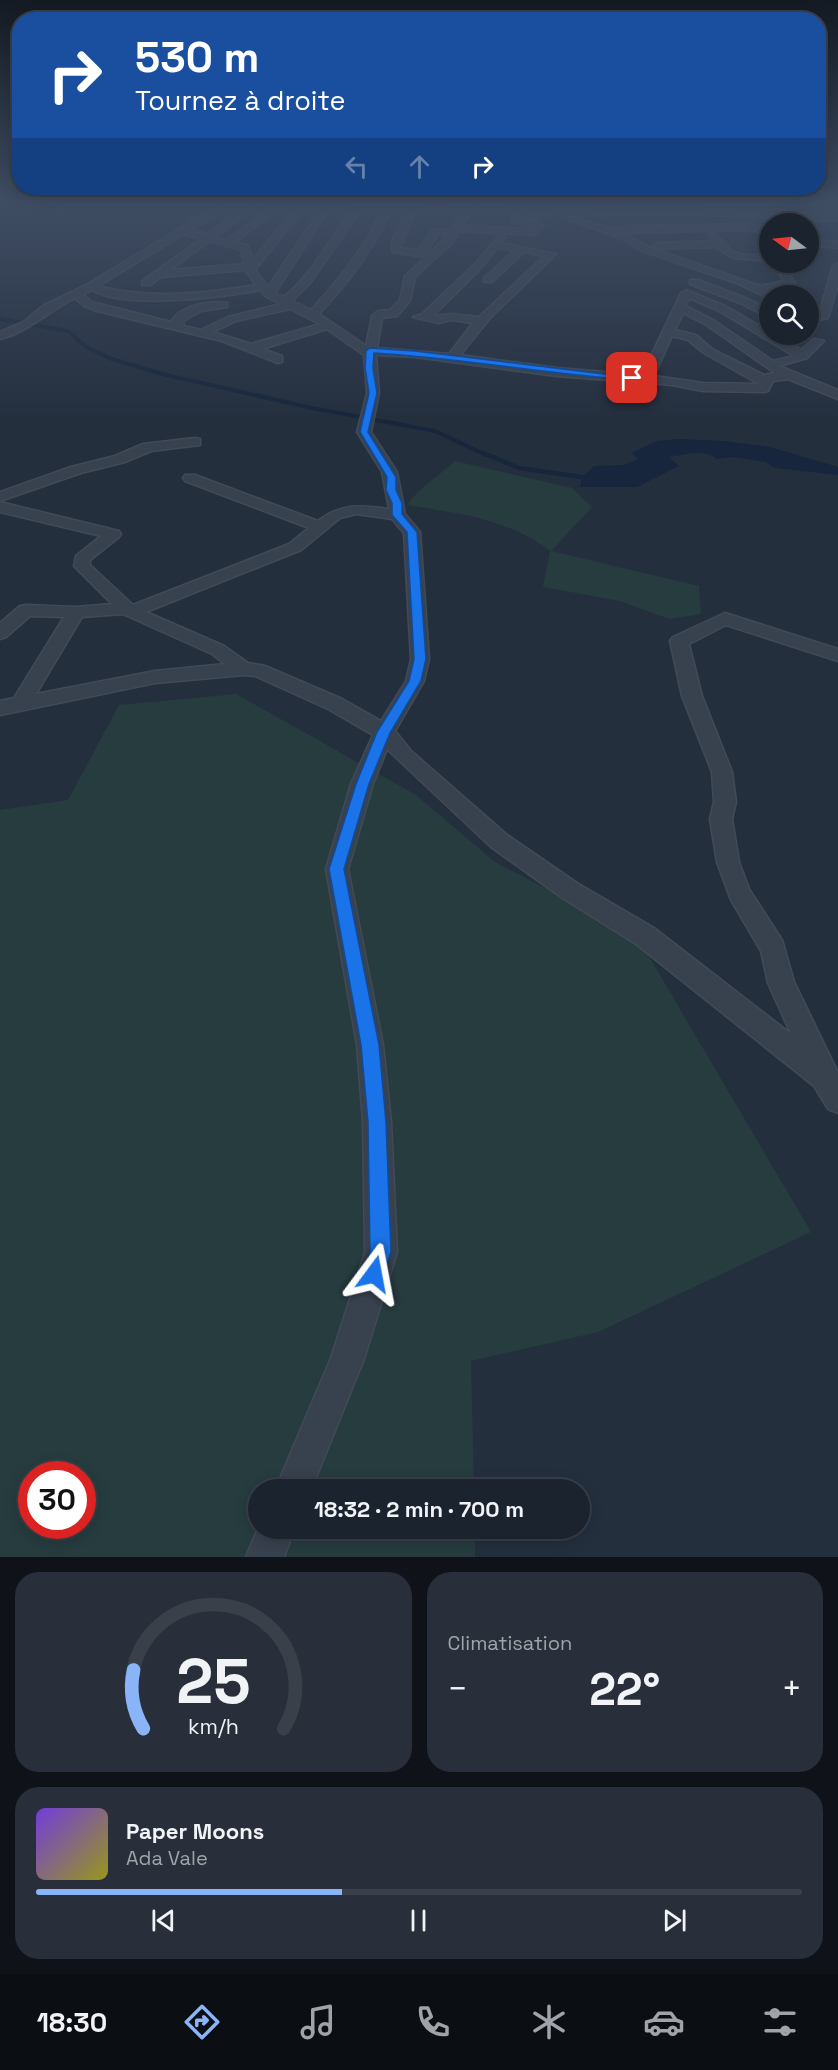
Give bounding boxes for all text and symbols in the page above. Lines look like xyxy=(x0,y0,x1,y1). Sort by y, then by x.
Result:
text: 530 m xyxy=(135,31,260,84)
icon: right xyxy=(36,36,114,114)
text: Tournez à droite xyxy=(135,83,345,118)
icon: left xyxy=(340,150,373,183)
icon: ahead xyxy=(403,150,436,183)
icon: right xyxy=(466,150,499,183)
north arrow xyxy=(759,213,819,273)
map controls xyxy=(759,213,819,345)
button: search xyxy=(759,285,819,345)
pin xyxy=(606,352,657,403)
icon: arrive xyxy=(615,361,648,394)
position arrow xyxy=(342,1242,406,1306)
speed limit sign: 30 xyxy=(18,1461,96,1539)
text: 18:32 · 2 min · 700 m xyxy=(314,1495,524,1523)
text: Climatisation xyxy=(448,1630,572,1656)
text: 25 xyxy=(176,1642,250,1721)
text: 22° xyxy=(589,1661,660,1718)
text: − xyxy=(448,1668,468,1710)
text: + xyxy=(782,1668,802,1710)
text: km/h xyxy=(188,1713,239,1740)
text: Paper Moons xyxy=(126,1817,264,1845)
text: Ada Vale xyxy=(126,1845,208,1871)
icon: previous xyxy=(147,1904,180,1937)
icon: pause xyxy=(402,1904,435,1937)
icon: next xyxy=(658,1904,691,1937)
icon: directions xyxy=(181,2001,223,2043)
icon: music xyxy=(297,2001,339,2043)
icon: phone xyxy=(412,2001,454,2043)
icon: climate xyxy=(528,2001,570,2043)
icon: car xyxy=(643,2001,685,2043)
icon: filters xyxy=(759,2001,801,2043)
text: 18:30 xyxy=(37,2005,107,2040)

